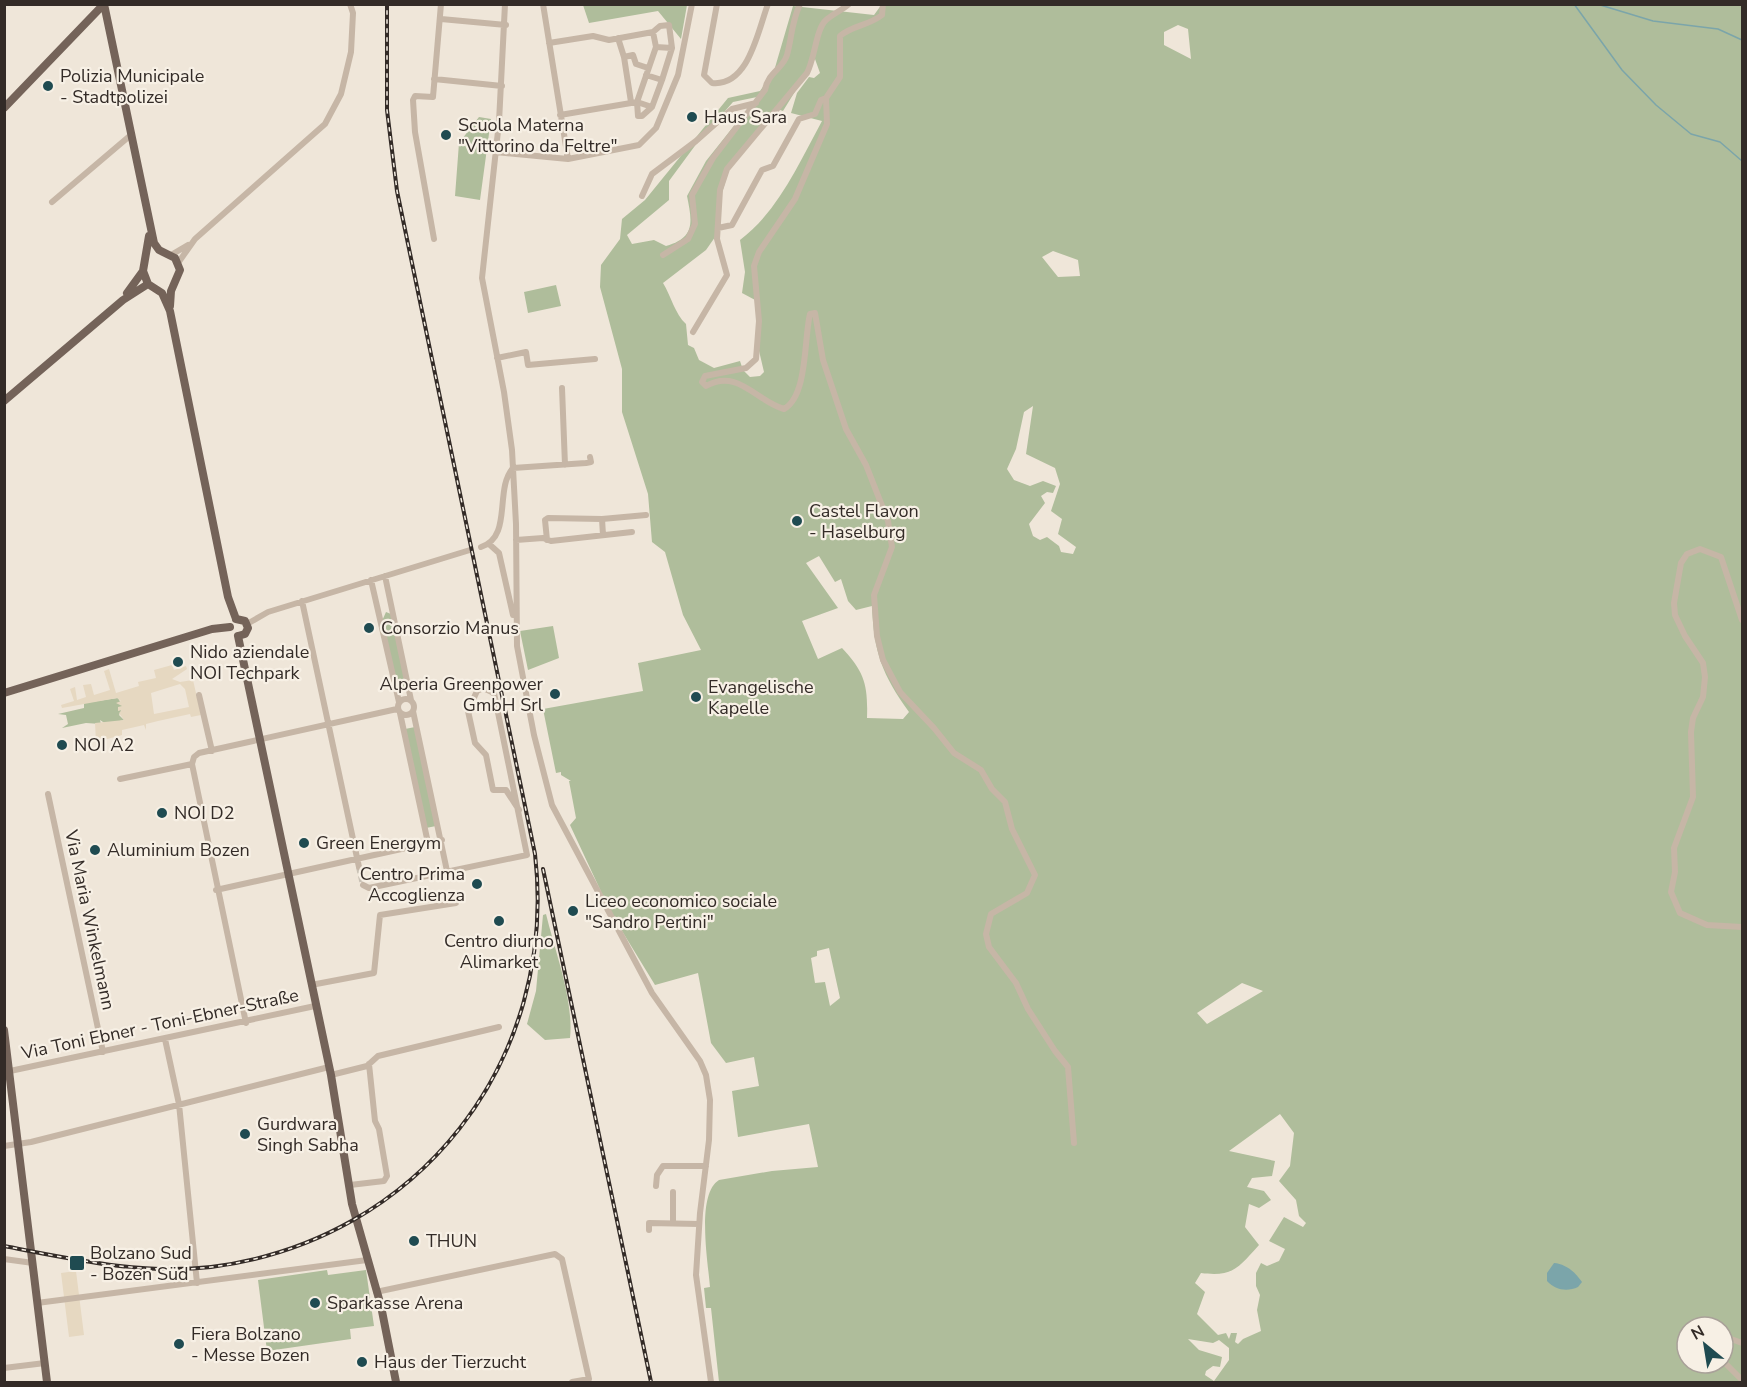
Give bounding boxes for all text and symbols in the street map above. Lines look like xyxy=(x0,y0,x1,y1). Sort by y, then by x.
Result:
place label: Polizia Municipale - Stadtpolizei xyxy=(60,64,204,109)
marker: Polizia Municipale - Stadtpolizei xyxy=(41,79,55,93)
place label: Haus Sara xyxy=(704,105,787,129)
marker: Haus Sara xyxy=(685,110,699,124)
place label: Scuola Materna "Vittorino da Feltre" xyxy=(458,113,618,158)
marker: Scuola Materna "Vittorino da Feltre" xyxy=(439,128,453,142)
place label: Castel Flavon - Haselburg xyxy=(809,499,919,544)
marker: Castel Flavon - Haselburg xyxy=(790,514,804,528)
place label: Consorzio Manus xyxy=(381,616,519,640)
marker: Consorzio Manus xyxy=(362,621,376,635)
place label: Nido aziendale NOI Techpark xyxy=(190,640,309,685)
marker: Nido aziendale NOI Techpark xyxy=(171,655,185,669)
place label: Alperia Greenpower GmbH Srl xyxy=(380,672,544,717)
place label: Evangelische Kapelle xyxy=(708,675,814,720)
marker: Alperia Greenpower GmbH Srl xyxy=(548,687,562,701)
marker: Evangelische Kapelle xyxy=(689,690,703,704)
place label: NOI A2 xyxy=(74,733,134,757)
marker: NOI A2 xyxy=(55,738,69,752)
place label: NOI D2 xyxy=(174,801,235,825)
marker: NOI D2 xyxy=(155,806,169,820)
street label: Via Maria Winkelmann xyxy=(59,827,121,1012)
place label: Green Energym xyxy=(316,831,441,855)
marker: Green Energym xyxy=(297,836,311,850)
place label: Aluminium Bozen xyxy=(107,838,250,862)
marker: Aluminium Bozen xyxy=(88,843,102,857)
place label: Centro Prima Accoglienza xyxy=(360,862,465,907)
marker: Centro Prima Accoglienza xyxy=(470,877,484,891)
place label: Liceo economico sociale "Sandro Pertini" xyxy=(585,889,777,934)
marker: Liceo economico sociale "Sandro Pertini" xyxy=(566,904,580,918)
marker: Centro diurno Alimarket xyxy=(492,914,506,928)
place label: Centro diurno Alimarket xyxy=(444,929,554,974)
street label: Via Toni Ebner - Toni-Ebner-Straße xyxy=(18,983,301,1065)
place label: Gurdwara Singh Sabha xyxy=(257,1112,359,1157)
marker: Gurdwara Singh Sabha xyxy=(238,1127,252,1141)
place label: THUN xyxy=(426,1229,477,1253)
marker: THUN xyxy=(407,1234,421,1248)
place label: Bolzano Sud - Bozen Süd xyxy=(90,1241,192,1286)
marker: Bolzano Sud - Bozen Süd xyxy=(68,1254,86,1272)
place label: Sparkasse Arena xyxy=(327,1291,463,1315)
marker: Sparkasse Arena xyxy=(308,1296,322,1310)
north arrow xyxy=(1675,1315,1735,1375)
text: N xyxy=(1687,1320,1709,1345)
place label: Fiera Bolzano - Messe Bozen xyxy=(191,1322,310,1367)
marker: Fiera Bolzano - Messe Bozen xyxy=(172,1337,186,1351)
place label: Haus der Tierzucht xyxy=(374,1350,527,1374)
marker: Haus der Tierzucht xyxy=(355,1355,369,1369)

